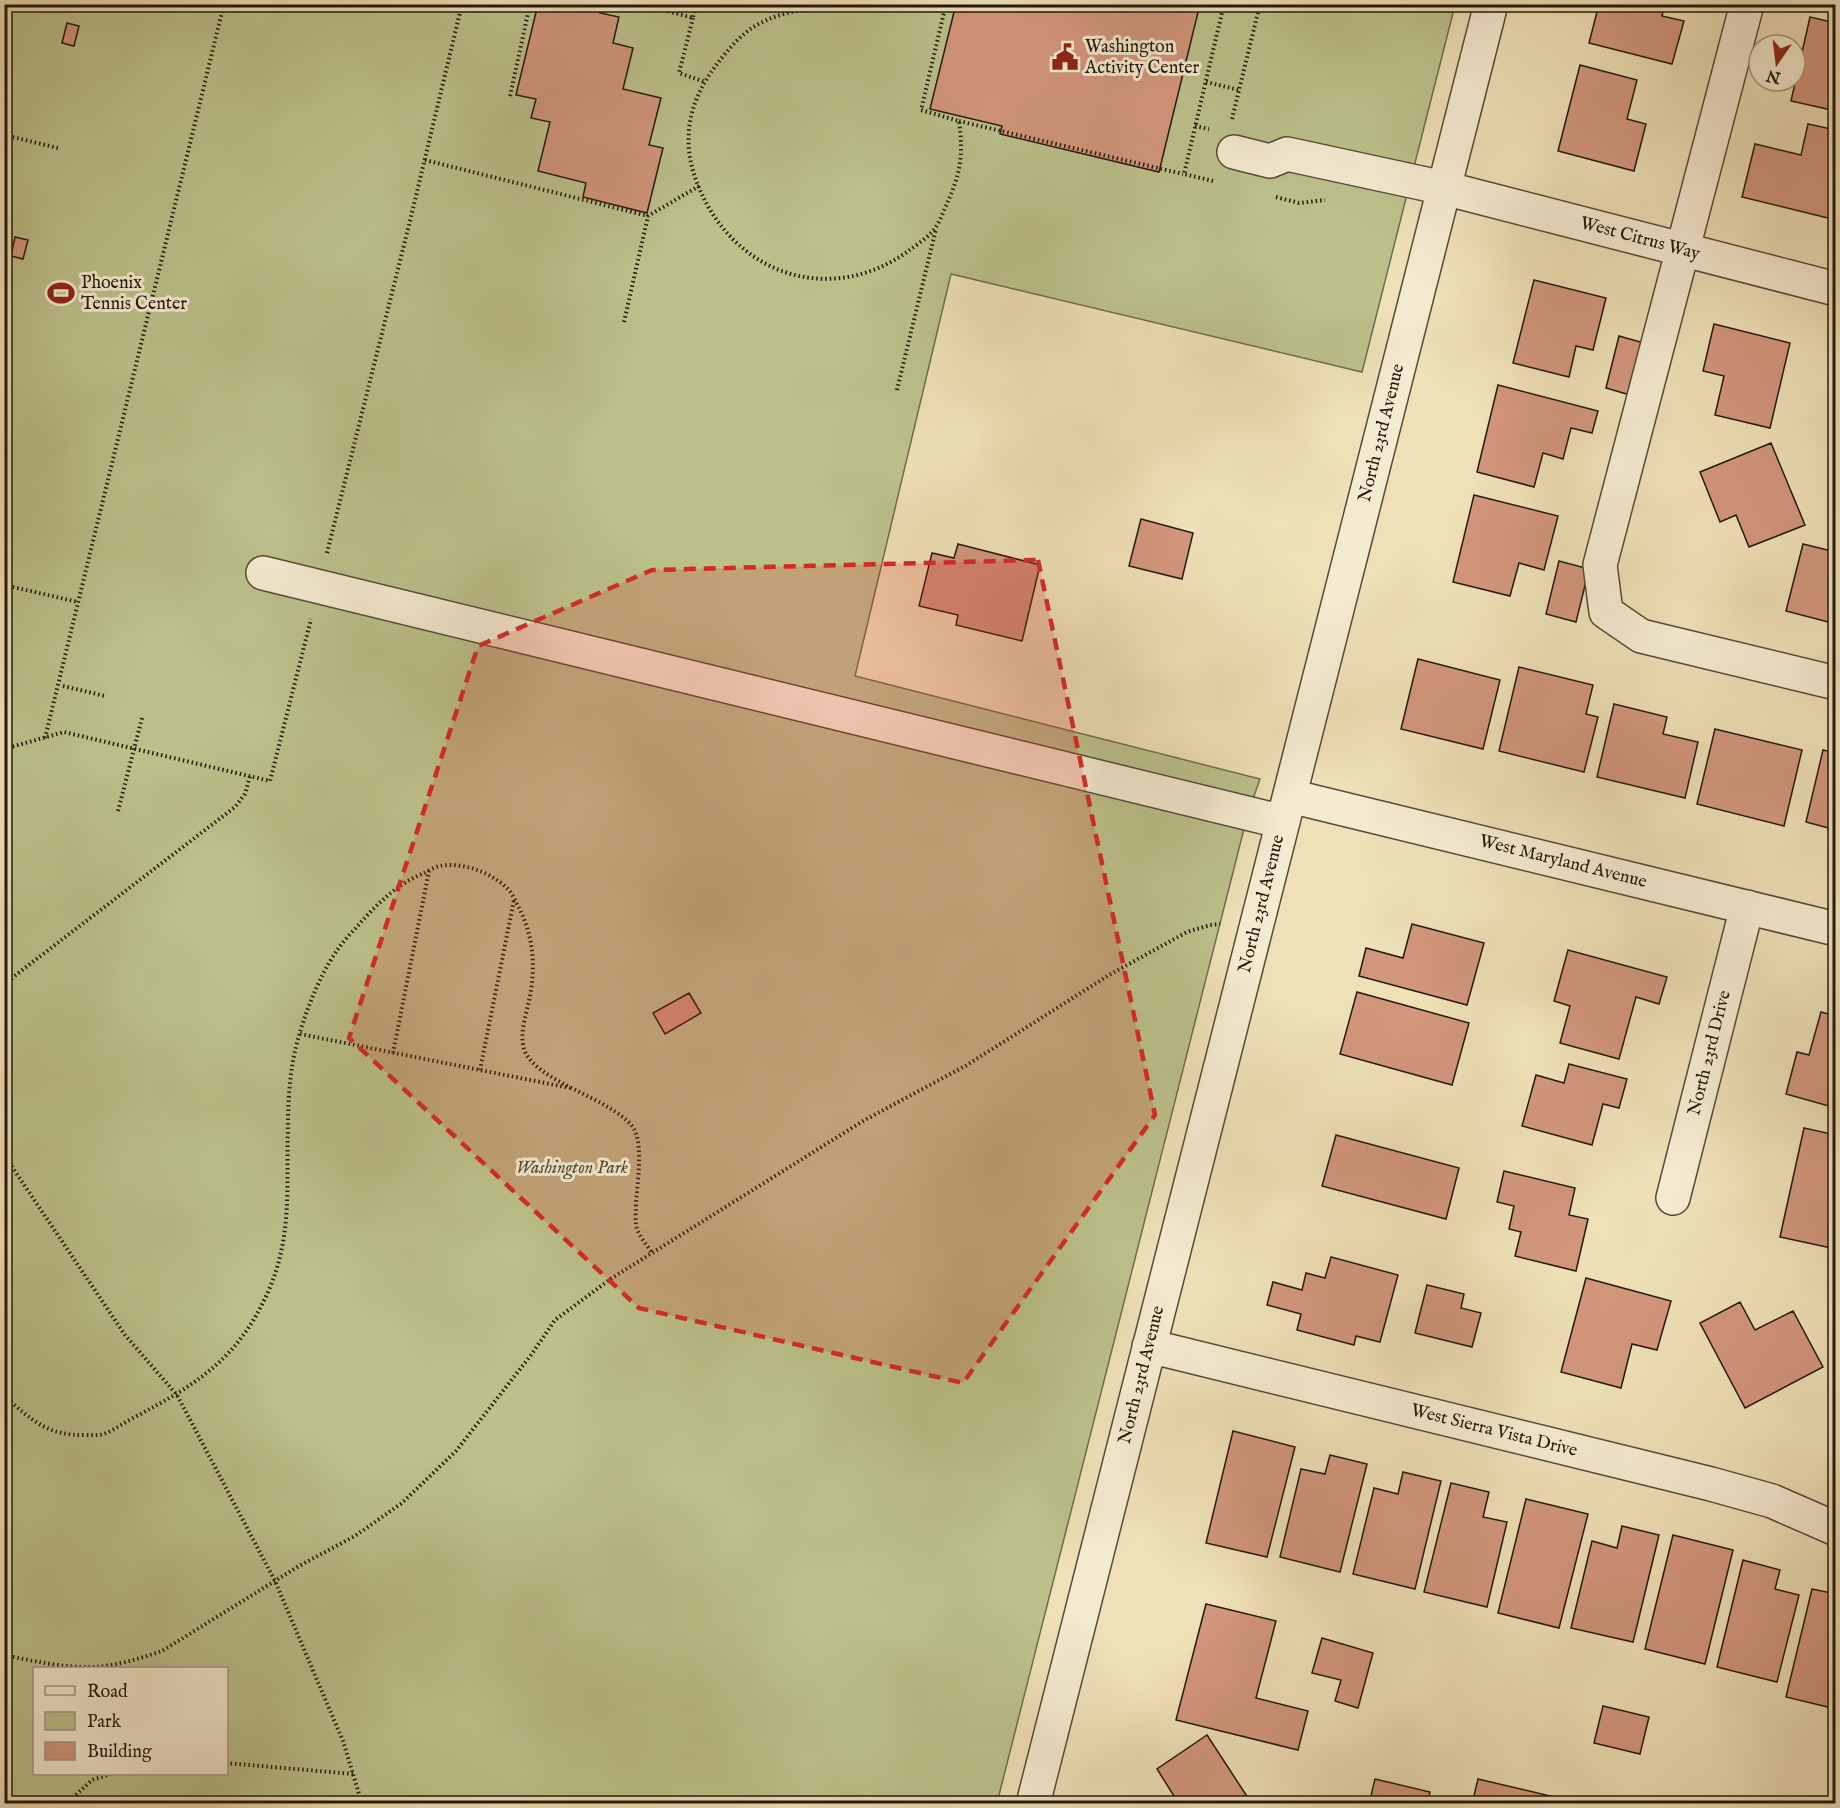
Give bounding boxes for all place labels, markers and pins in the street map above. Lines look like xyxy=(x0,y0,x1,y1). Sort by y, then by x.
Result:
place label: Washington Activity Center xyxy=(1084,36,1200,80)
public building icon: Washington Activity Center xyxy=(1050,42,1080,72)
place label: Phoenix Tennis Center xyxy=(81,272,187,316)
sports icon: Phoenix Tennis Center xyxy=(46,278,76,308)

